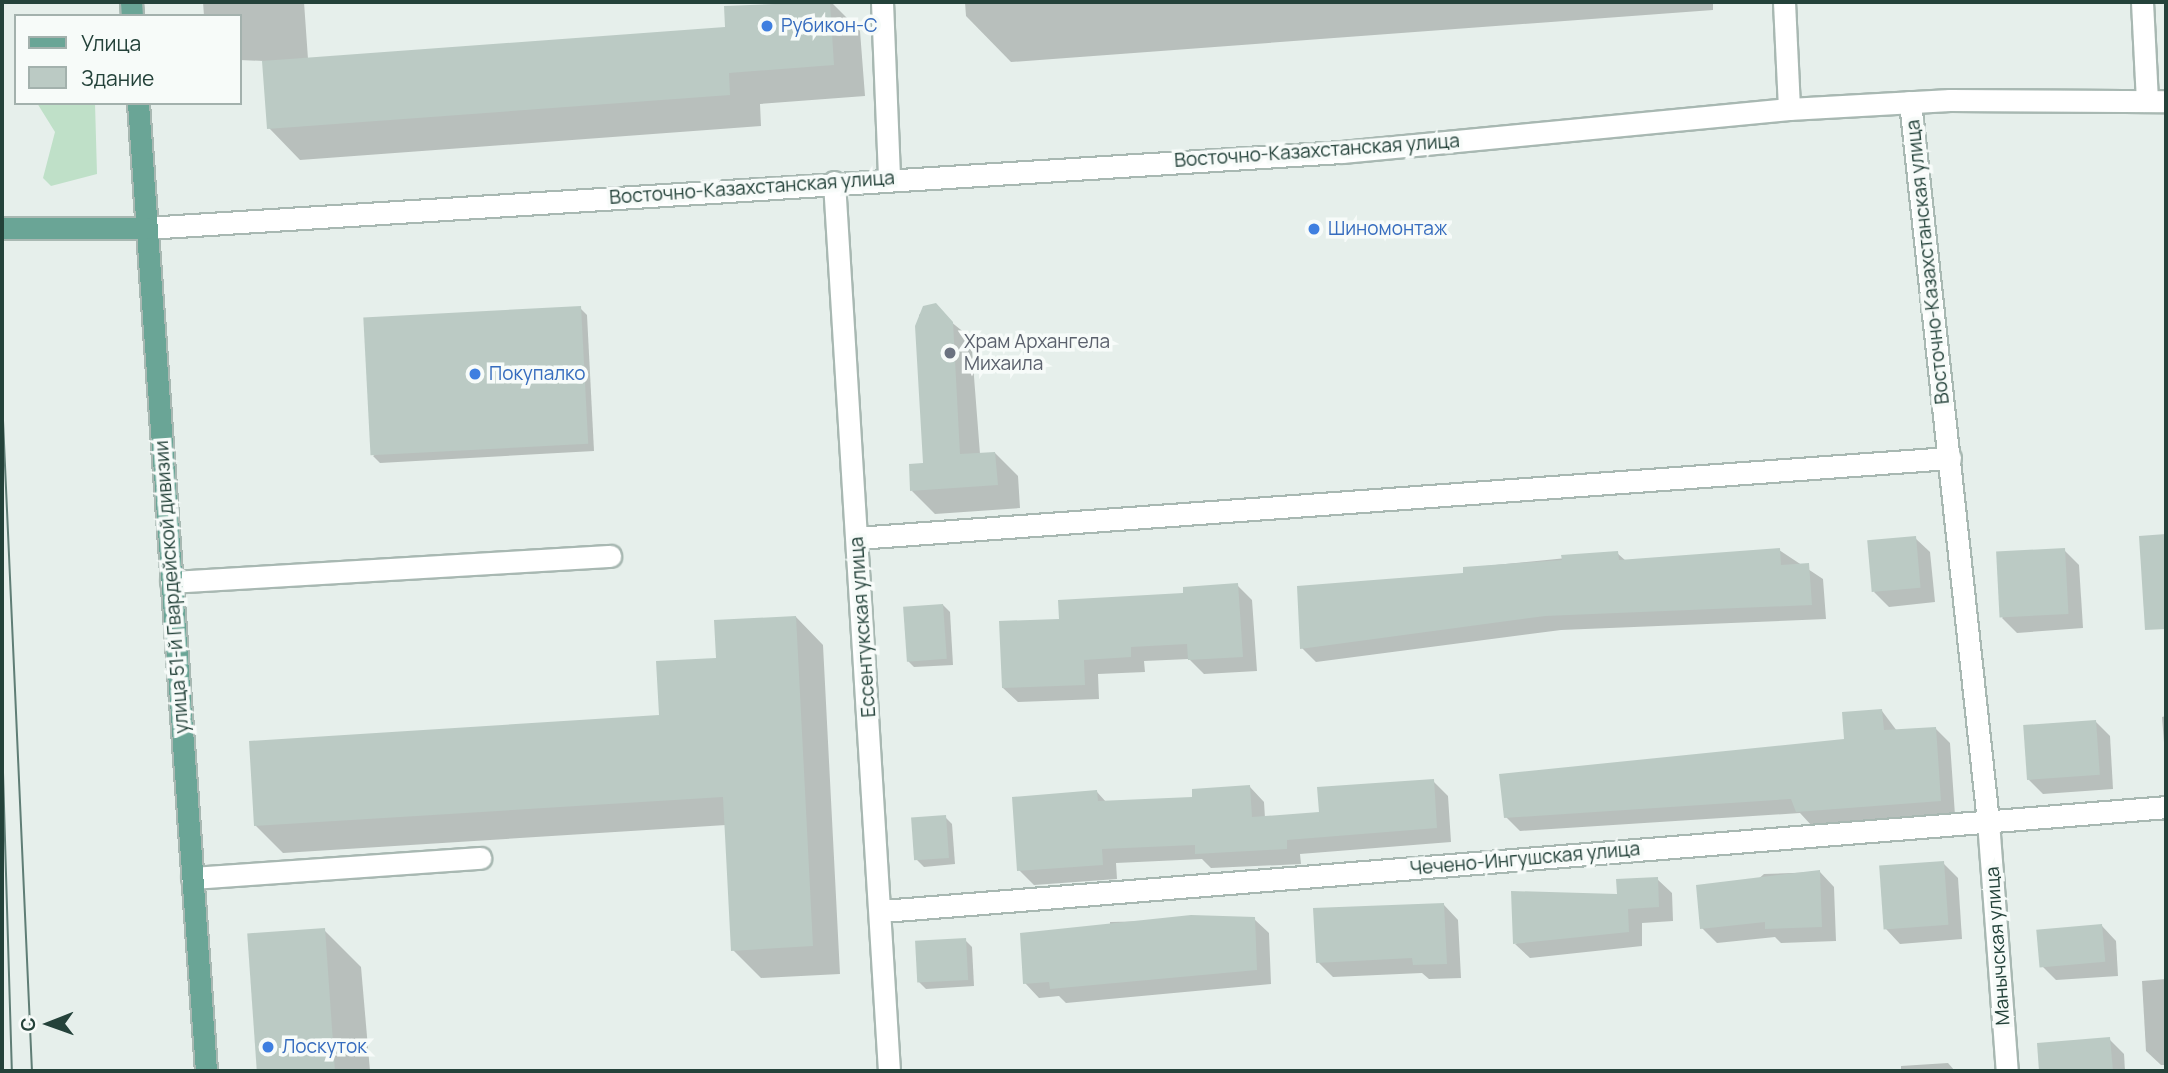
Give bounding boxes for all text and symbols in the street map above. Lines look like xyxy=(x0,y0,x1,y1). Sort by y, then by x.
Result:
legend xyxy=(14,14,242,105)
place label: Рубикон-С xyxy=(781,15,878,37)
marker: Рубикон-С xyxy=(759,18,775,34)
text: Улица xyxy=(81,29,141,57)
text: Здание xyxy=(81,64,154,92)
street label: Восточно-Казахстанская улица xyxy=(1902,119,1954,405)
street label: Восточно-Казахстанская улица xyxy=(1174,130,1460,172)
street label: Восточно-Казахстанская улица xyxy=(609,167,895,209)
place label: Шиномонтаж xyxy=(1328,218,1447,240)
marker: Шиномонтаж xyxy=(1306,221,1322,237)
place label: Храм Архангела Михаила xyxy=(964,331,1110,375)
marker: Храм Архангела Михаила xyxy=(942,345,958,361)
place label: Покупалко xyxy=(489,363,586,385)
marker: Покупалко xyxy=(467,366,483,382)
street label: улица 51-й Гвардейской дивизии xyxy=(150,440,194,734)
street label: Ессентукская улица xyxy=(845,536,881,718)
street label: Чечено-Ингушская улица xyxy=(1409,838,1641,880)
street label: Манычская улица xyxy=(1981,866,2015,1026)
north arrow xyxy=(14,989,84,1059)
text: С xyxy=(15,1017,41,1032)
place label: Лоскуток xyxy=(282,1036,367,1058)
marker: Лоскуток xyxy=(260,1039,276,1055)

